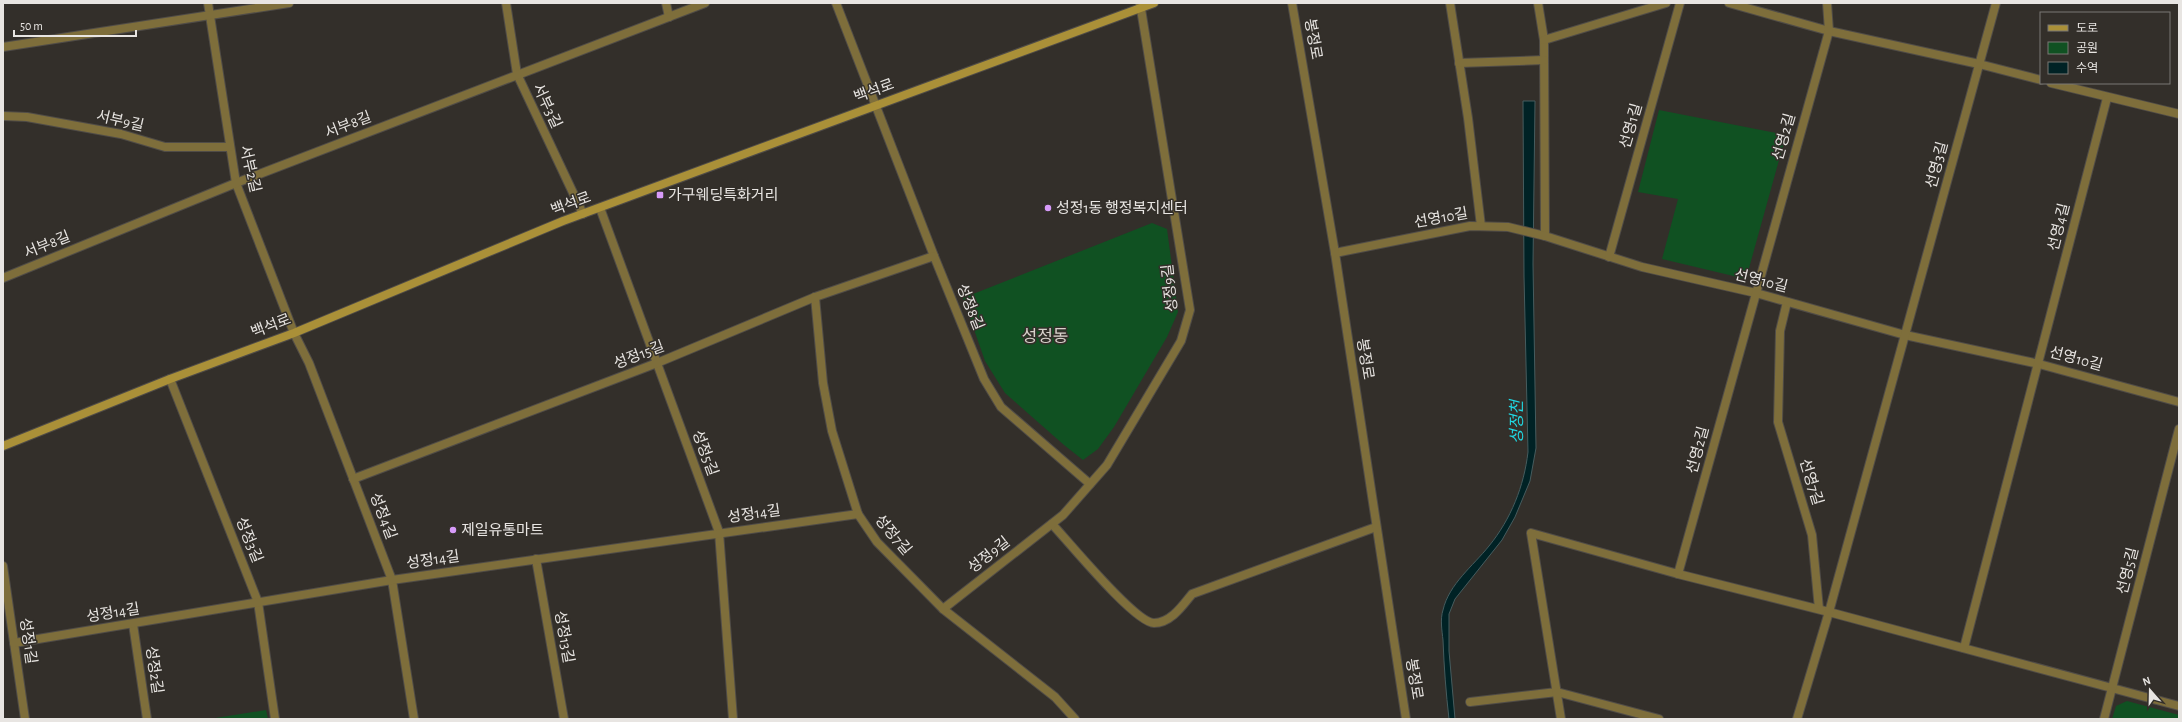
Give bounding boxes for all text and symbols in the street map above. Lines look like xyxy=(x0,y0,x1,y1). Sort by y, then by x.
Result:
scale bar xyxy=(14,12,136,38)
legend xyxy=(2040,12,2170,84)
street label: 봉정로 xyxy=(1302,17,1325,61)
text: 50 m xyxy=(20,20,43,32)
text: 도로 xyxy=(2076,22,2098,34)
text: 공원 xyxy=(2076,42,2098,54)
text: 수역 xyxy=(2076,62,2098,74)
street label: 백석로 xyxy=(852,76,896,105)
street label: 서부3길 xyxy=(530,81,565,131)
street label: 선영1길 xyxy=(1616,101,1645,150)
street label: 서부9길 xyxy=(95,107,146,134)
street label: 서부8길 xyxy=(322,108,373,141)
street label: 선영2길 xyxy=(1769,111,1798,162)
street label: 선영3길 xyxy=(1923,140,1950,190)
street label: 서부2길 xyxy=(237,144,264,194)
place label: 가구웨딩특화거리 xyxy=(668,187,778,203)
street label: 백석로 xyxy=(549,189,593,218)
marker: 가구웨딩특화거리 xyxy=(655,190,665,200)
place label: 성정1동 행정복지센터 xyxy=(1056,200,1188,216)
street label: 선영4길 xyxy=(2045,201,2072,252)
marker: 성정1동 행정복지센터 xyxy=(1043,203,1053,213)
street label: 선영10길 xyxy=(1413,205,1469,230)
street label: 서부8길 xyxy=(21,228,72,261)
street label: 성정9길 xyxy=(1159,263,1180,313)
street label: 선영10길 xyxy=(1733,266,1789,295)
street label: 성정8길 xyxy=(954,281,987,332)
street label: 백석로 xyxy=(249,311,293,340)
district label: 성정동 xyxy=(1022,328,1068,345)
street label: 봉정로 xyxy=(1354,337,1377,381)
street label: 성정15길 xyxy=(611,338,666,371)
street label: 선영10길 xyxy=(2048,344,2105,373)
water label: 성정천 xyxy=(1508,398,1525,444)
street label: 선영2길 xyxy=(1684,425,1711,475)
street label: 성정5길 xyxy=(690,428,721,478)
street label: 선영7길 xyxy=(1797,457,1826,507)
street label: 성정4길 xyxy=(367,490,400,541)
street label: 성정14길 xyxy=(726,502,782,525)
street label: 성정7길 xyxy=(872,511,915,558)
street label: 성정3길 xyxy=(233,515,266,565)
place label: 제일유통마트 xyxy=(461,522,544,538)
marker: 제일유통마트 xyxy=(448,525,458,535)
street label: 성정9길 xyxy=(965,533,1013,576)
street label: 선영5길 xyxy=(2114,546,2141,596)
street label: 성정14길 xyxy=(405,548,461,571)
street label: 성정14길 xyxy=(85,600,141,625)
street label: 성정13길 xyxy=(552,610,577,664)
street label: 성정1길 xyxy=(17,617,40,665)
street label: 성정2길 xyxy=(143,645,166,695)
street label: 봉정로 xyxy=(1403,657,1426,701)
north arrow xyxy=(2130,670,2170,710)
text: N xyxy=(2141,675,2152,688)

